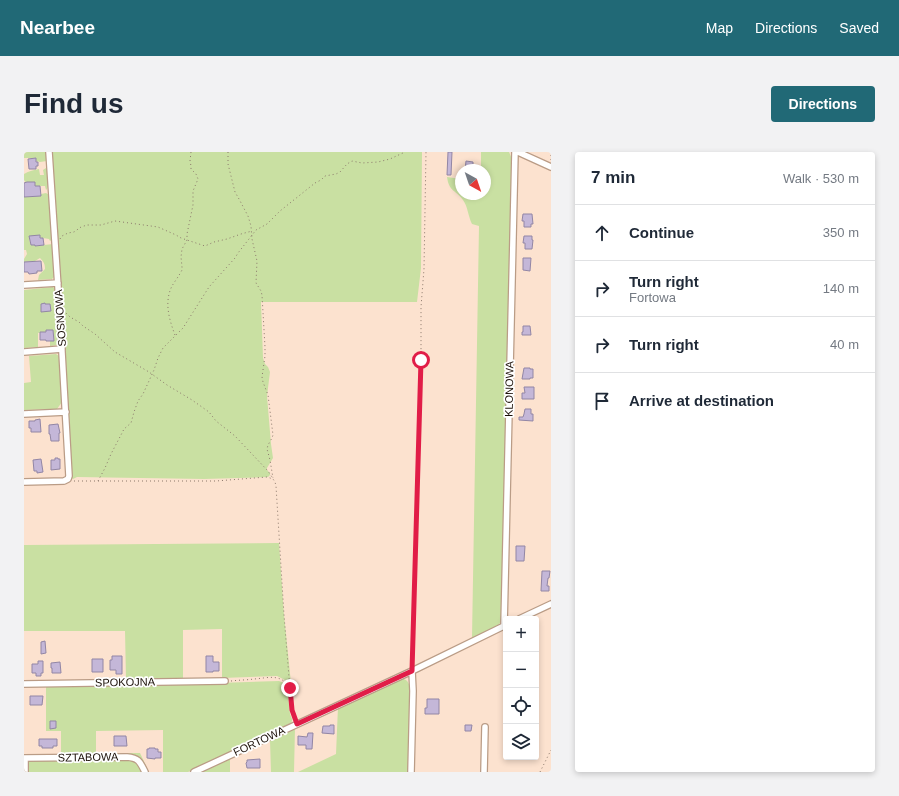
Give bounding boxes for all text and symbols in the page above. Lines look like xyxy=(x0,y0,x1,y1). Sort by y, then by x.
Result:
text: Nearbee xyxy=(20,17,95,38)
text: Map xyxy=(706,20,733,36)
text: Directions xyxy=(755,20,817,36)
text: Saved xyxy=(839,20,879,36)
button: Directions xyxy=(771,86,875,122)
text: Find us xyxy=(24,88,124,119)
north arrow xyxy=(455,164,491,200)
text: 7 min xyxy=(591,168,635,187)
text: Walk · 530 m xyxy=(783,171,859,186)
icon: ahead xyxy=(591,222,613,244)
text: Continue xyxy=(629,224,694,241)
text: 350 m xyxy=(823,225,859,240)
text: Turn right xyxy=(629,273,699,290)
icon: right xyxy=(591,278,613,300)
text: 140 m xyxy=(823,281,859,296)
street label: SOSNOWA xyxy=(52,288,68,347)
text: Fortowa xyxy=(629,290,676,305)
icon: right xyxy=(591,334,613,356)
text: Turn right xyxy=(629,336,699,353)
text: 40 m xyxy=(830,337,859,352)
route start xyxy=(412,351,430,369)
street label: KLONOWA xyxy=(503,360,515,417)
icon: arrive xyxy=(591,390,613,412)
text: Arrive at destination xyxy=(629,392,774,409)
map controls xyxy=(503,616,539,760)
button: + xyxy=(503,616,539,652)
button: − xyxy=(503,652,539,688)
street label: SPOKOJNA xyxy=(95,675,156,689)
route end xyxy=(281,679,299,697)
button: locate xyxy=(503,688,539,724)
street label: FORTOWA xyxy=(231,724,287,758)
button: layers xyxy=(503,724,539,760)
street label: SZTABOWA xyxy=(58,750,119,764)

